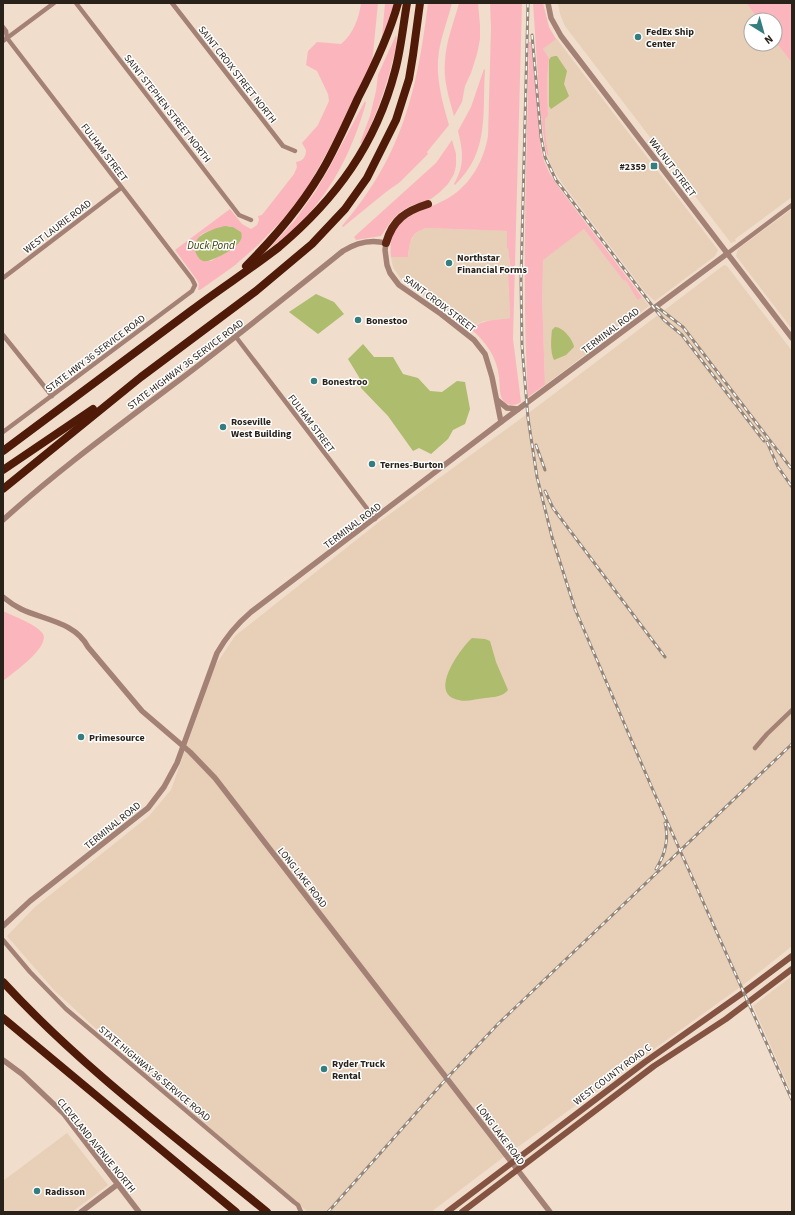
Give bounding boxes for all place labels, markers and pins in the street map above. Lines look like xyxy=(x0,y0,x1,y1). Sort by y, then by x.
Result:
place label: FedEx Ship Center xyxy=(646,25,694,51)
marker: FedEx Ship Center xyxy=(633,32,643,42)
place label: #2359 xyxy=(620,160,646,174)
marker: #2359 xyxy=(649,161,659,171)
place label: Northstar Financial Forms xyxy=(457,251,527,277)
marker: Northstar Financial Forms xyxy=(444,258,454,268)
place label: Bonestoo xyxy=(366,314,408,328)
marker: Bonestoo xyxy=(353,315,363,325)
place label: Bonestroo xyxy=(322,375,368,389)
marker: Bonestroo xyxy=(309,376,319,386)
place label: Roseville West Building xyxy=(231,415,292,441)
marker: Roseville West Building xyxy=(218,422,228,432)
place label: Ternes-Burton xyxy=(380,458,444,472)
marker: Ternes-Burton xyxy=(367,459,377,469)
place label: Primesource xyxy=(89,731,145,745)
marker: Primesource xyxy=(76,732,86,742)
place label: Ryder Truck Rental xyxy=(332,1057,386,1083)
marker: Ryder Truck Rental xyxy=(319,1064,329,1074)
place label: Radisson xyxy=(45,1185,85,1199)
marker: Radisson xyxy=(32,1186,42,1196)

